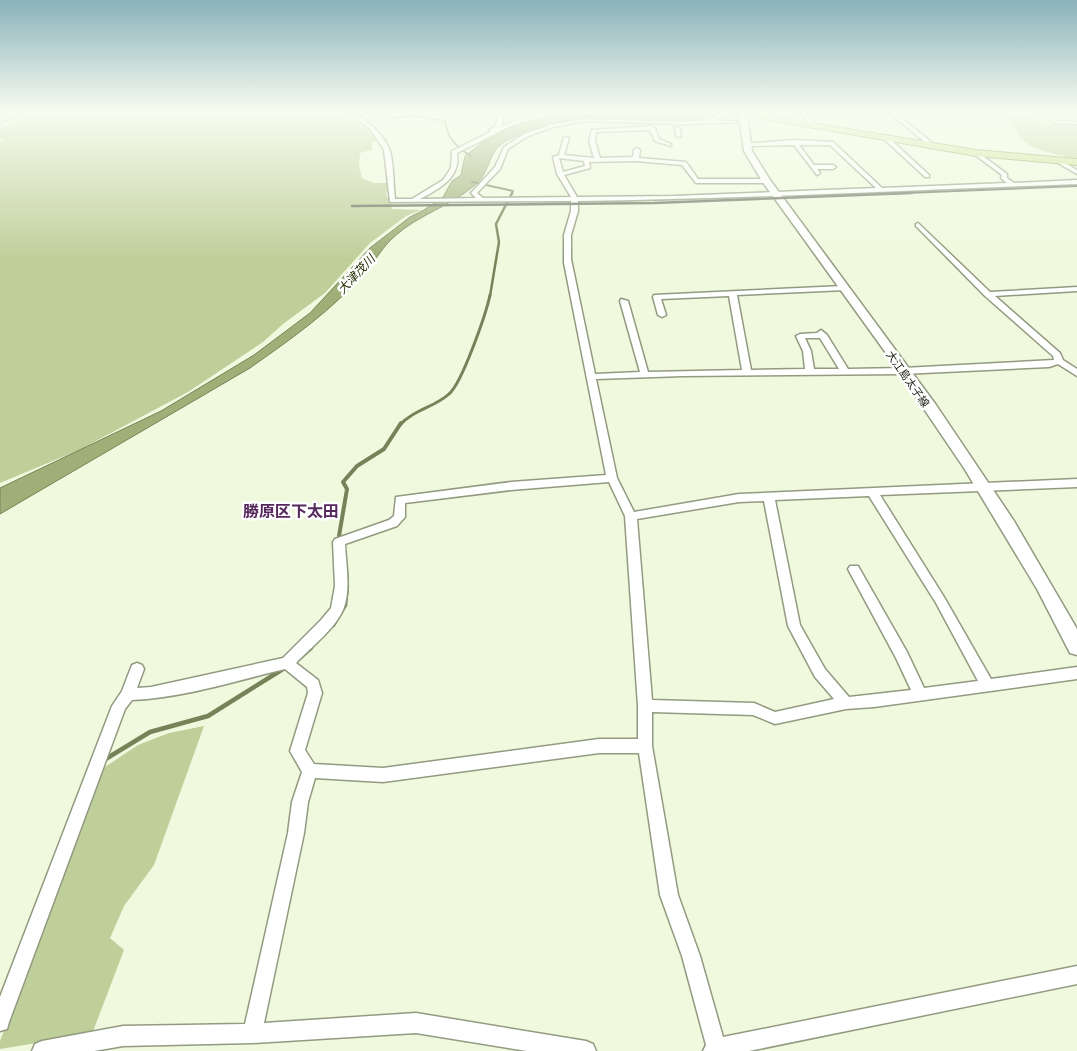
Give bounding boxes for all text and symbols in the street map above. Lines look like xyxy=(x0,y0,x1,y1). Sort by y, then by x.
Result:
water label: 大津茂川 xyxy=(333,249,380,297)
street label: 大江島太子線 xyxy=(883,347,933,411)
district label: 勝原区下太田 xyxy=(243,500,339,523)

